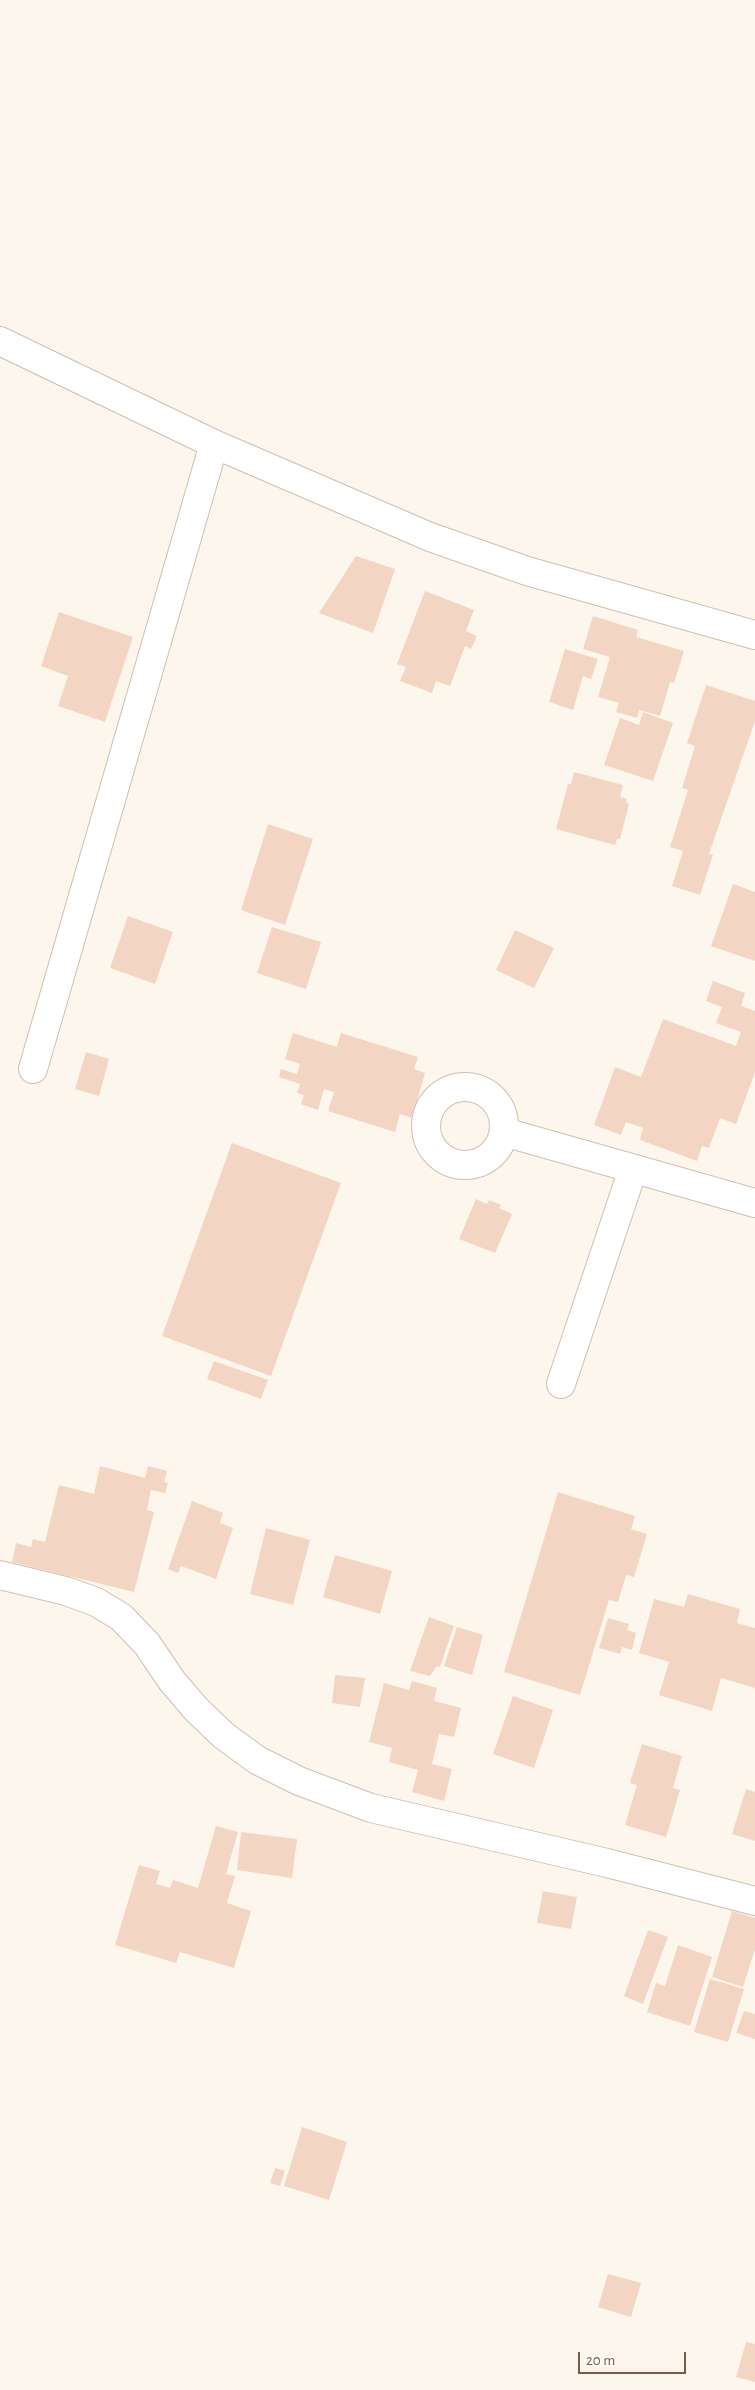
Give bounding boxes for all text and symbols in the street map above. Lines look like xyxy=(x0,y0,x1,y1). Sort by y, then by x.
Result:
scale bar xyxy=(580,2342,688,2374)
text: 20 m xyxy=(586,2353,615,2368)

